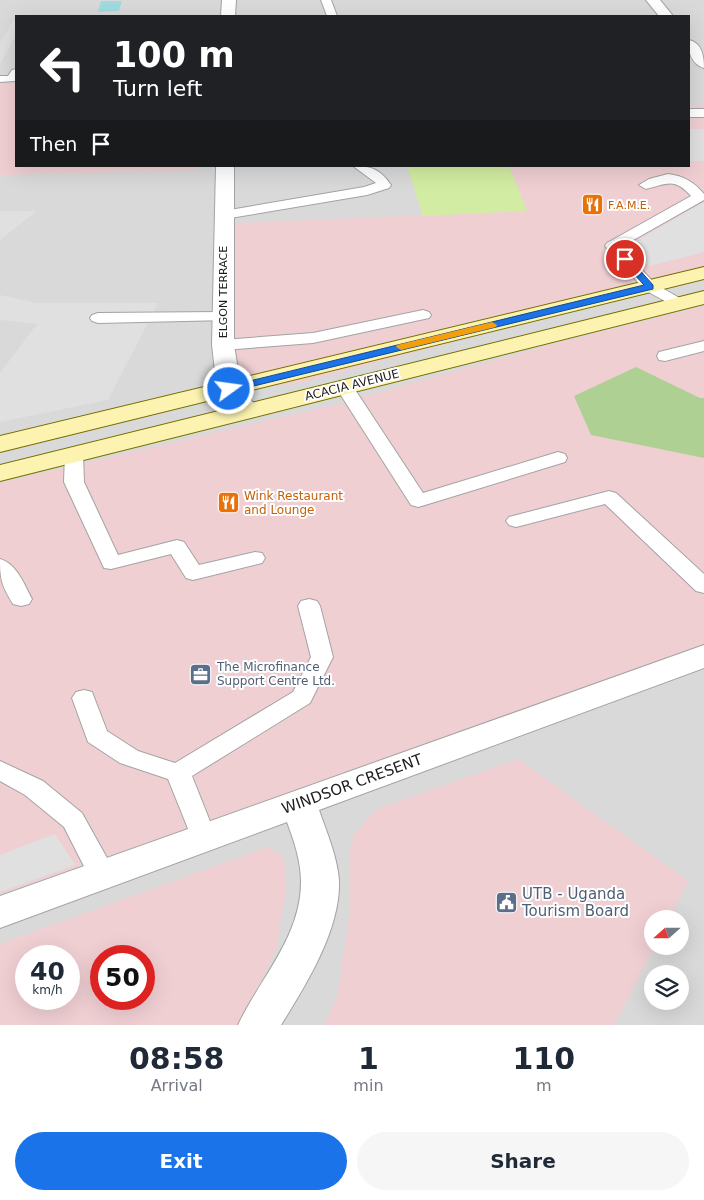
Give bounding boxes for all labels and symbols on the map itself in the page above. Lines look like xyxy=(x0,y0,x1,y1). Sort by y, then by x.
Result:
restaurant icon: F.A.M.E. xyxy=(580,193,604,217)
place label: F.A.M.E. xyxy=(608,199,650,212)
pin xyxy=(604,238,646,280)
street label: ELGON TERRACE xyxy=(217,246,230,338)
position arrow xyxy=(202,362,254,414)
street label: ACACIA AVENUE xyxy=(303,366,401,404)
place label: Wink Restaurant and Lounge xyxy=(244,489,343,517)
restaurant icon: Wink Restaurant and Lounge xyxy=(216,491,240,515)
place label: The Microfinance Support Centre Ltd. xyxy=(216,660,335,688)
office icon: The Microfinance Support Centre Ltd. xyxy=(189,662,213,686)
street label: WINDSOR CRESENT xyxy=(279,750,426,818)
place label: UTB - Uganda Tourism Board xyxy=(521,885,629,920)
public building icon: UTB - Uganda Tourism Board xyxy=(494,891,518,915)
north arrow xyxy=(644,910,689,955)
speed limit sign: 50 xyxy=(90,945,155,1010)

